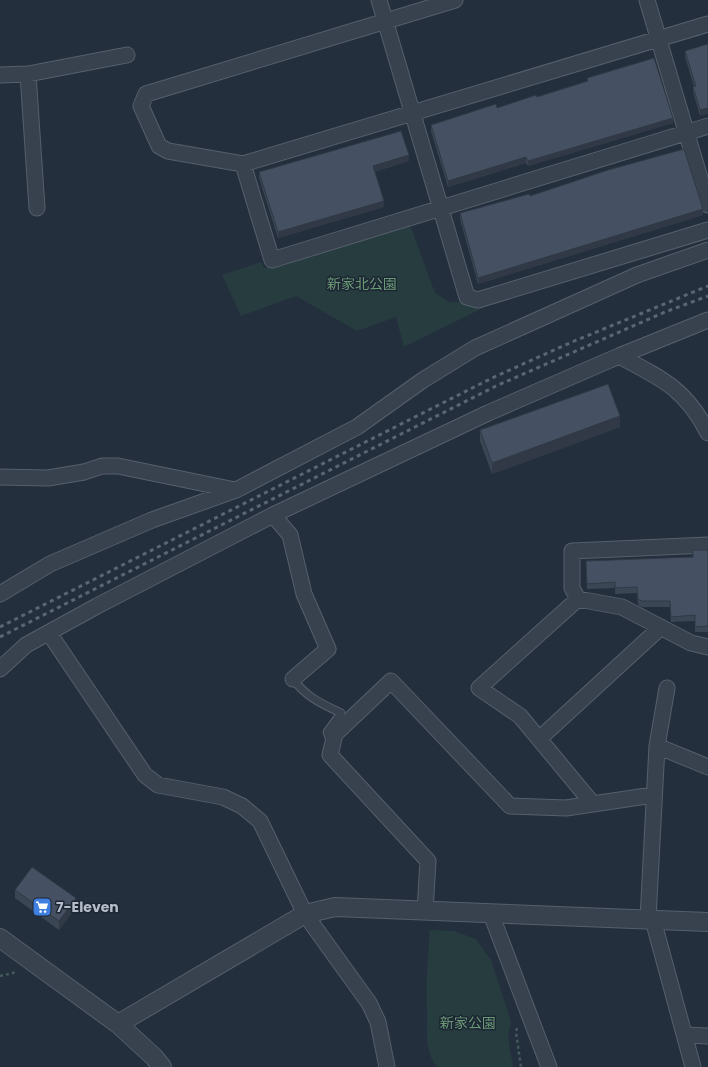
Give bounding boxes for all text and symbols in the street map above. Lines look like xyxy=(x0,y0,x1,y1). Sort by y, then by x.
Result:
park label: 新家北公園 xyxy=(327,274,397,294)
supermarket icon: 7-Eleven xyxy=(31,896,53,918)
place label: 7-Eleven xyxy=(56,897,119,917)
park label: 新家公園 xyxy=(440,1013,496,1033)

